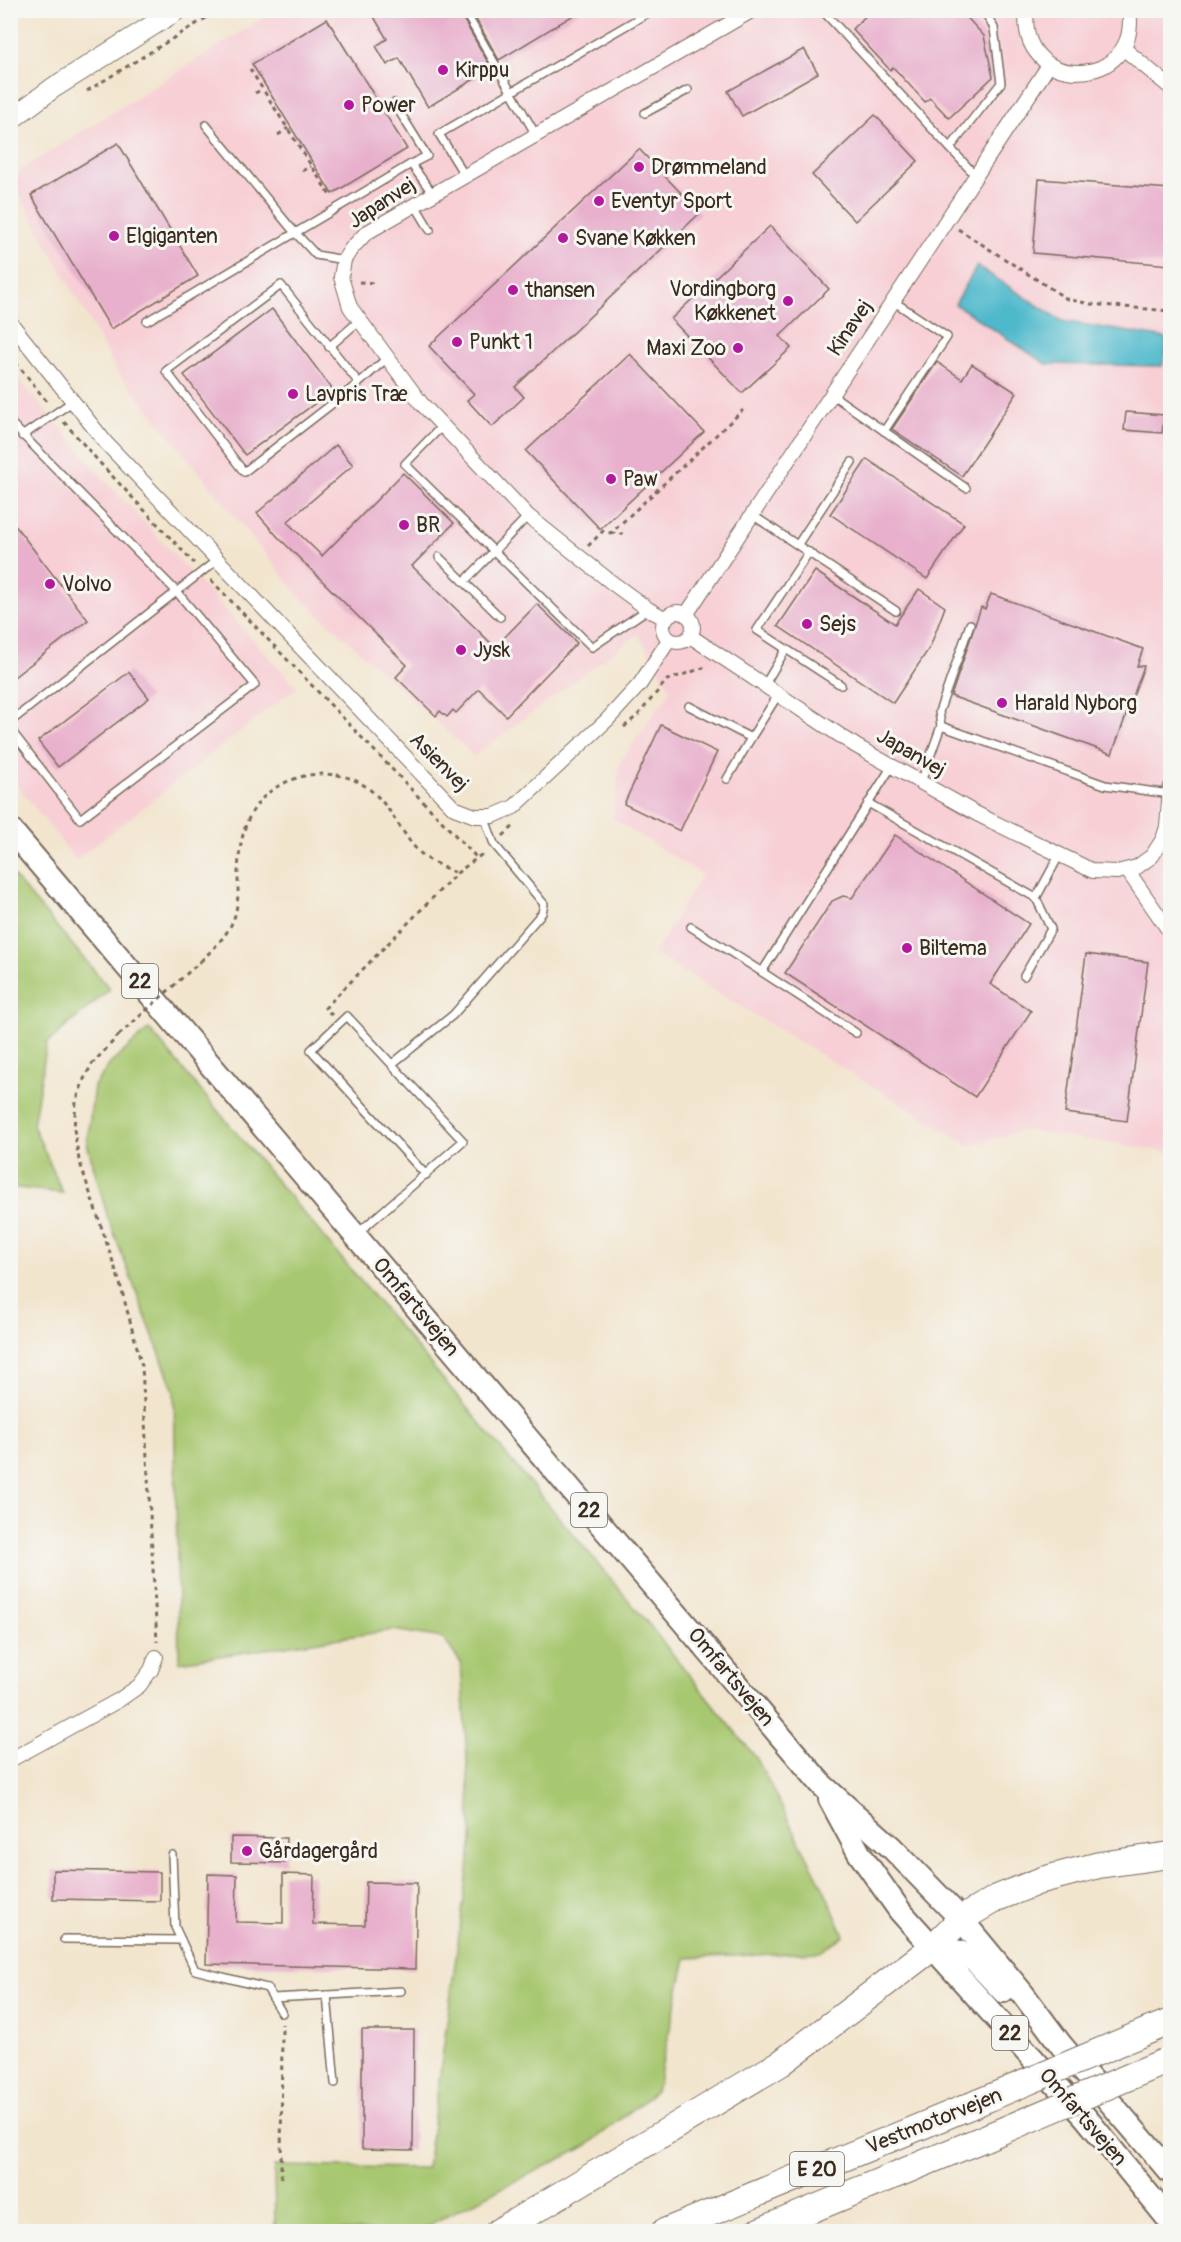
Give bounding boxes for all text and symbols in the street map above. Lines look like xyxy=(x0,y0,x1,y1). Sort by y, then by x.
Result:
place label: Kirppu xyxy=(455,57,509,84)
marker: Kirppu xyxy=(436,63,450,77)
place label: Power xyxy=(361,92,416,119)
marker: Power xyxy=(342,98,356,112)
place label: Drømmeland xyxy=(651,154,767,181)
marker: Drømmeland xyxy=(632,160,646,174)
street label: Japanvej xyxy=(343,171,421,235)
place label: Eventyr Sport xyxy=(611,188,732,215)
marker: Eventyr Sport xyxy=(592,194,606,208)
place label: Elgiganten xyxy=(126,223,218,250)
place label: Svane Køkken xyxy=(575,225,696,252)
marker: Elgiganten xyxy=(107,229,121,243)
marker: Svane Køkken xyxy=(556,231,570,245)
place label: Vordingborg Køkkenet xyxy=(669,276,777,327)
place label: thansen xyxy=(524,277,595,304)
marker: thansen xyxy=(506,283,520,297)
marker: Vordingborg Køkkenet xyxy=(781,294,795,308)
street label: Kinavej xyxy=(821,295,879,361)
place label: Punkt 1 xyxy=(469,329,533,356)
marker: Punkt 1 xyxy=(450,335,464,349)
place label: Maxi Zoo xyxy=(646,335,726,362)
marker: Maxi Zoo xyxy=(731,341,745,355)
place label: Lavpris Træ xyxy=(305,381,409,408)
marker: Lavpris Træ xyxy=(286,387,300,401)
place label: Paw xyxy=(623,466,658,493)
marker: Paw xyxy=(604,472,618,486)
place label: BR xyxy=(416,512,440,539)
marker: BR xyxy=(397,518,411,532)
place label: Volvo xyxy=(62,571,112,598)
marker: Volvo xyxy=(43,577,57,591)
place label: Sejs xyxy=(819,611,856,638)
marker: Sejs xyxy=(800,617,814,631)
place label: Jysk xyxy=(473,637,510,664)
marker: Jysk xyxy=(454,643,468,657)
place label: Harald Nyborg xyxy=(1014,690,1137,717)
marker: Harald Nyborg xyxy=(995,696,1009,710)
street label: Japanvej xyxy=(872,722,950,784)
street label: Asienvej xyxy=(404,727,474,797)
place label: Biltema xyxy=(919,935,987,962)
marker: Biltema xyxy=(900,941,914,955)
road number: 22 xyxy=(122,964,158,998)
street label: Omfartsvejen xyxy=(367,1252,465,1362)
road number: 22 xyxy=(571,1493,607,1527)
street label: Omfartsvejen xyxy=(682,1622,780,1732)
place label: Gårdagergård xyxy=(259,1838,378,1865)
marker: Gårdagergård xyxy=(240,1844,254,1858)
road number: 22 xyxy=(992,2016,1028,2050)
street label: Omfartsvejen xyxy=(1033,2062,1133,2172)
street label: Vestmotorvejen xyxy=(862,2081,1006,2161)
road number: E 20 xyxy=(790,2152,844,2186)

